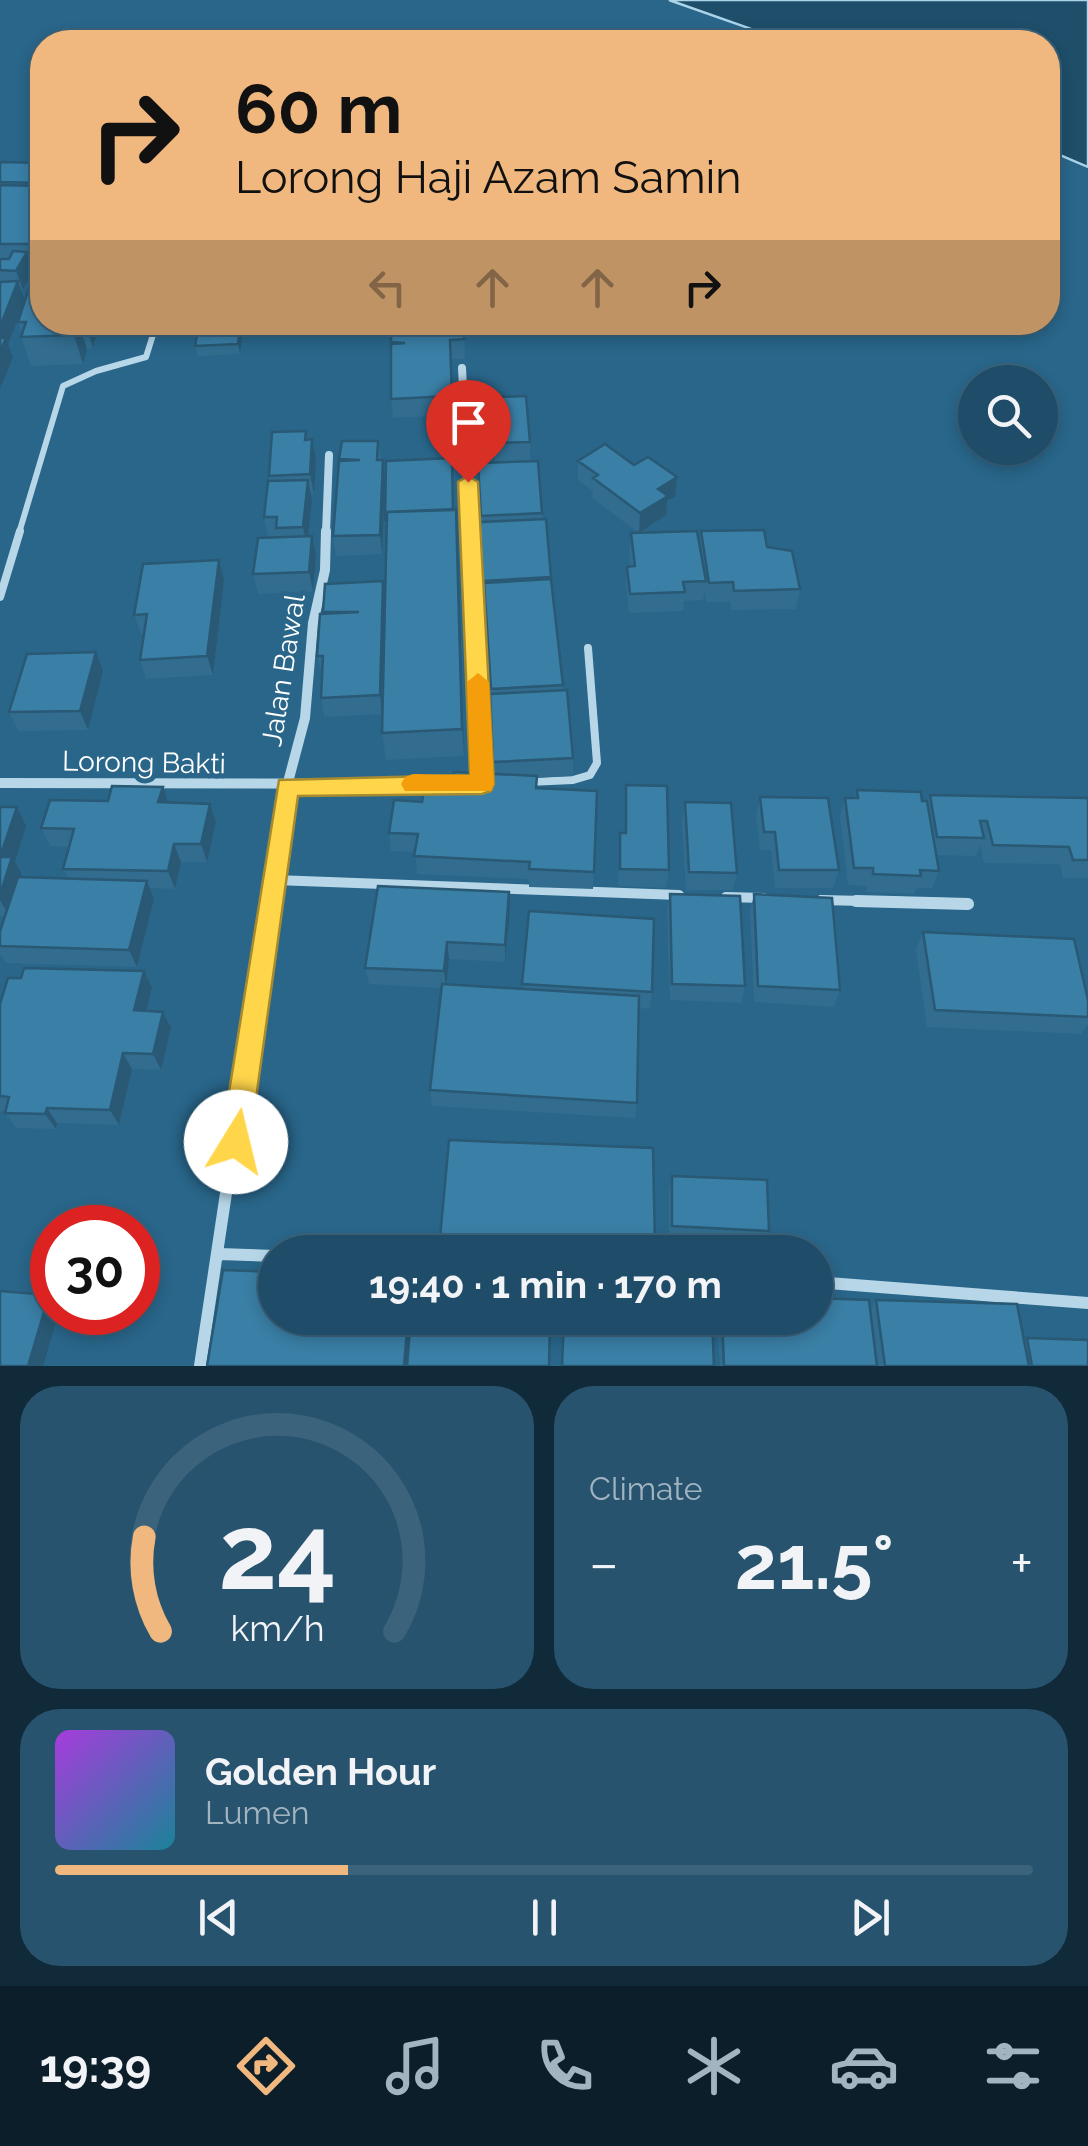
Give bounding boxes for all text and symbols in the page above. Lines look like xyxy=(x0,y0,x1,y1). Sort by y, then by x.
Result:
text: 60 m xyxy=(235,67,402,149)
icon: right xyxy=(70,70,200,200)
text: Lorong Haji Azam Samin xyxy=(235,151,742,204)
icon: left xyxy=(360,260,415,315)
icon: ahead xyxy=(465,260,520,315)
icon: ahead xyxy=(570,260,625,315)
icon: right xyxy=(675,260,730,315)
map controls xyxy=(958,365,1058,465)
button: search xyxy=(958,365,1058,465)
pin xyxy=(426,380,511,483)
icon: arrive xyxy=(441,395,496,450)
street label: Jalan Bawal xyxy=(255,591,312,749)
street label: Lorong Bakti xyxy=(62,745,226,780)
position arrow xyxy=(184,1090,288,1194)
speed limit sign: 30 xyxy=(30,1205,160,1335)
text: 19:40 · 1 min · 170 m xyxy=(369,1262,722,1307)
text: Climate xyxy=(589,1470,703,1507)
text: 24 xyxy=(218,1491,336,1613)
text: 21.5° xyxy=(735,1518,894,1607)
text: − xyxy=(589,1531,619,1596)
text: + xyxy=(1010,1531,1033,1596)
text: km/h xyxy=(230,1607,324,1649)
text: Golden Hour xyxy=(205,1749,436,1794)
text: Lumen xyxy=(205,1794,309,1831)
icon: previous xyxy=(191,1890,246,1945)
icon: pause xyxy=(517,1890,572,1945)
icon: next xyxy=(843,1890,898,1945)
icon: directions xyxy=(231,2031,301,2101)
icon: music xyxy=(380,2031,450,2101)
icon: phone xyxy=(530,2031,600,2101)
icon: climate xyxy=(679,2031,749,2101)
icon: car xyxy=(829,2031,899,2101)
icon: filters xyxy=(978,2031,1048,2101)
text: 19:39 xyxy=(40,2040,151,2093)

